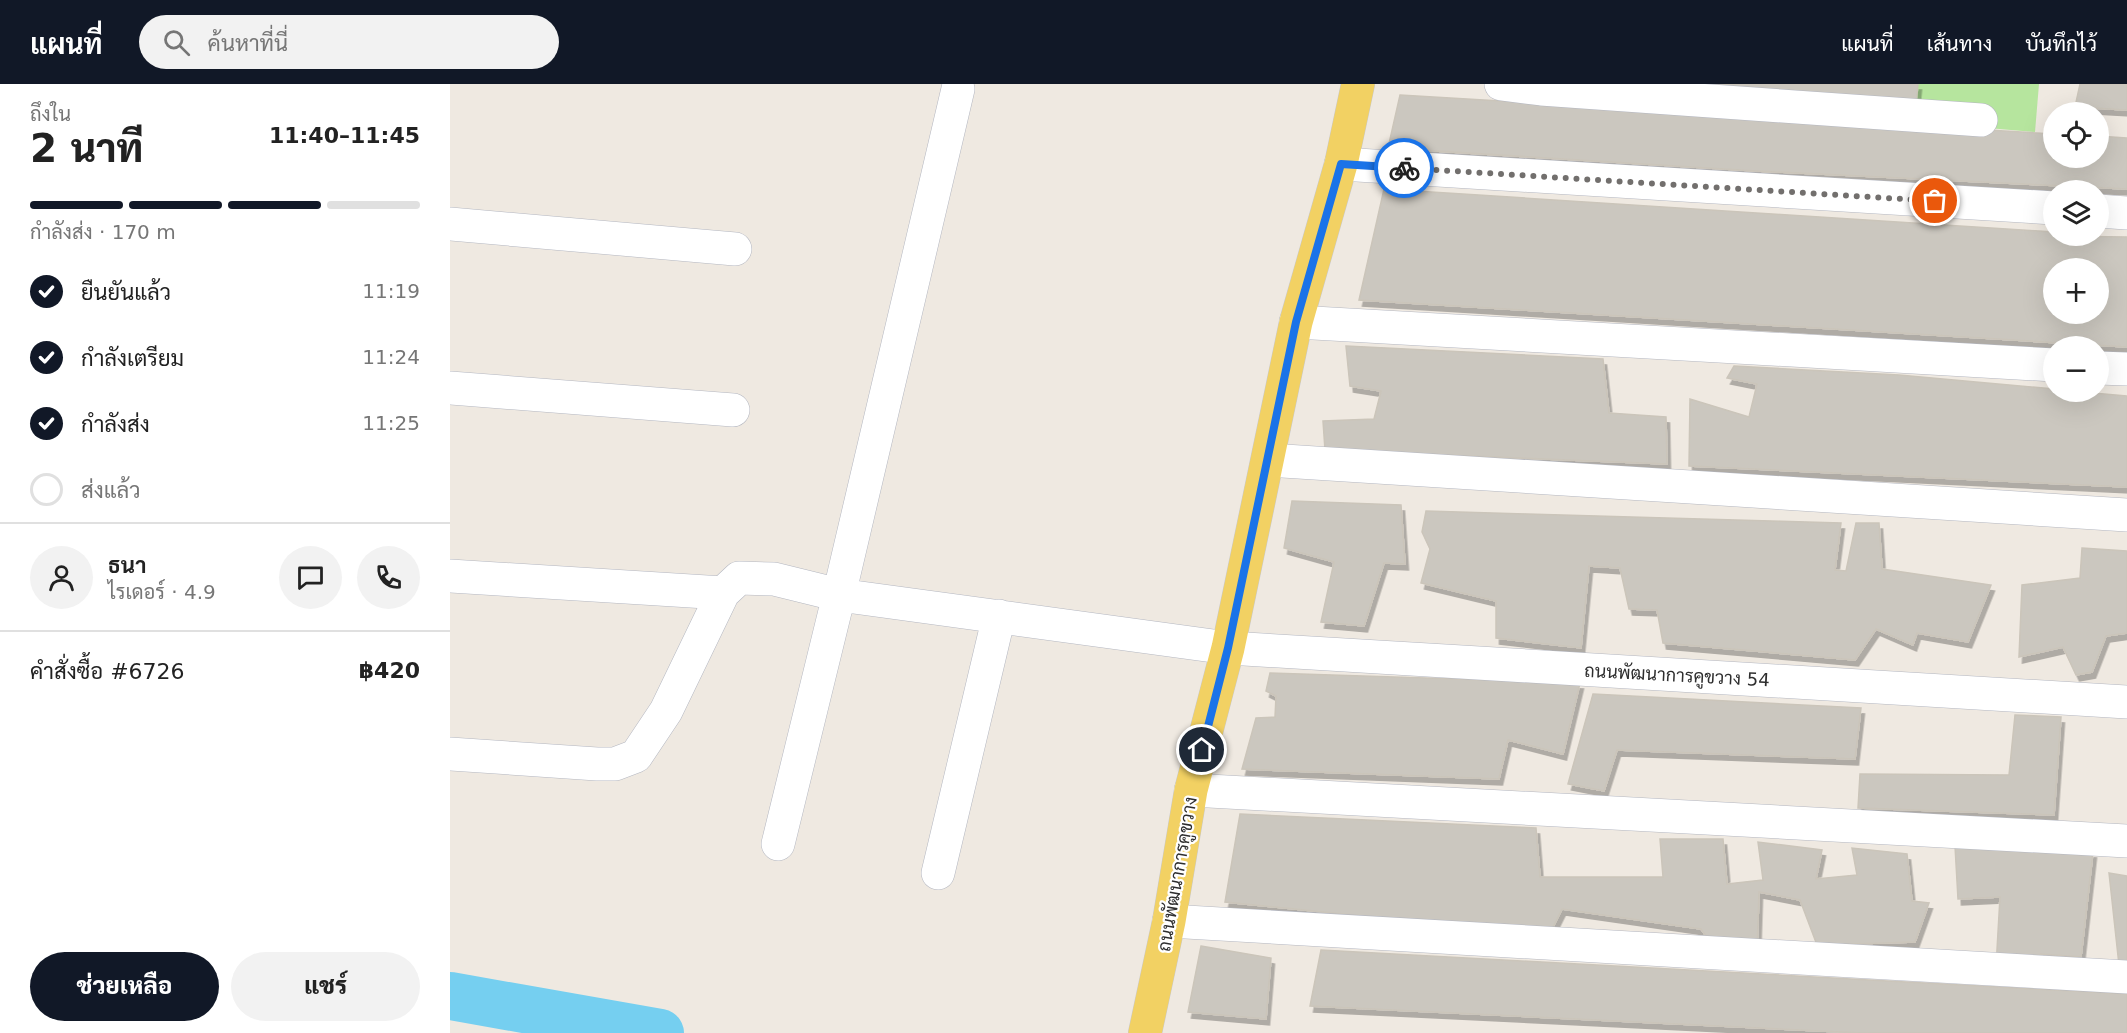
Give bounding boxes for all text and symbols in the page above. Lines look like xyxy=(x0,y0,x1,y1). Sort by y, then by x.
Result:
search box xyxy=(139,15,559,69)
icon: search xyxy=(160,26,193,59)
text: แผนที่ xyxy=(30,28,103,61)
text: ค้นหาที่นี่ xyxy=(208,31,288,56)
text: แผนที่ xyxy=(1841,32,1894,56)
text: เส้นทาง xyxy=(1927,32,1992,56)
text: บันทึกไว้ xyxy=(2025,32,2097,56)
text: ถึงใน xyxy=(30,102,71,126)
map controls xyxy=(2043,102,2109,402)
button: locate xyxy=(2043,102,2109,168)
text: 11:40–11:45 xyxy=(269,123,420,148)
text: 2 นาที xyxy=(30,126,143,171)
courier xyxy=(1374,138,1434,198)
icon: bike xyxy=(1388,152,1421,185)
pin xyxy=(1909,175,1960,226)
button: layers xyxy=(2043,180,2109,246)
icon: bag xyxy=(1918,184,1951,217)
text: กำลังส่ง · 170 m xyxy=(30,220,176,244)
button: + xyxy=(2043,258,2109,324)
icon: check xyxy=(30,275,63,308)
text: 11:19 xyxy=(362,279,420,303)
text: ยืนยันแล้ว xyxy=(81,280,171,305)
button: − xyxy=(2043,336,2109,402)
icon: check xyxy=(30,341,63,374)
text: 11:24 xyxy=(362,345,420,369)
text: กำลังเตรียม xyxy=(81,346,184,371)
icon: check xyxy=(30,407,63,440)
text: 11:25 xyxy=(362,411,420,435)
text: กำลังส่ง xyxy=(81,412,150,437)
text: ส่งแล้ว xyxy=(81,478,141,503)
button: person xyxy=(30,546,93,609)
button: chat xyxy=(279,546,342,609)
button: phone xyxy=(357,546,420,609)
text: ธนา xyxy=(108,553,146,578)
text: ไรเดอร์ · 4.9 xyxy=(108,580,216,604)
text: ฿420 xyxy=(359,658,420,683)
text: คำสั่งซื้อ #6726 xyxy=(30,659,185,684)
street label: ถนนพัฒนาการคูขวาง 54 xyxy=(1584,660,1770,693)
pin xyxy=(1176,724,1227,775)
icon: home xyxy=(1185,733,1218,766)
street label: ถนนพัฒนาการคูขวาง xyxy=(1153,795,1204,954)
button: ช่วยเหลือ xyxy=(30,952,219,1021)
button: แชร์ xyxy=(231,952,420,1021)

